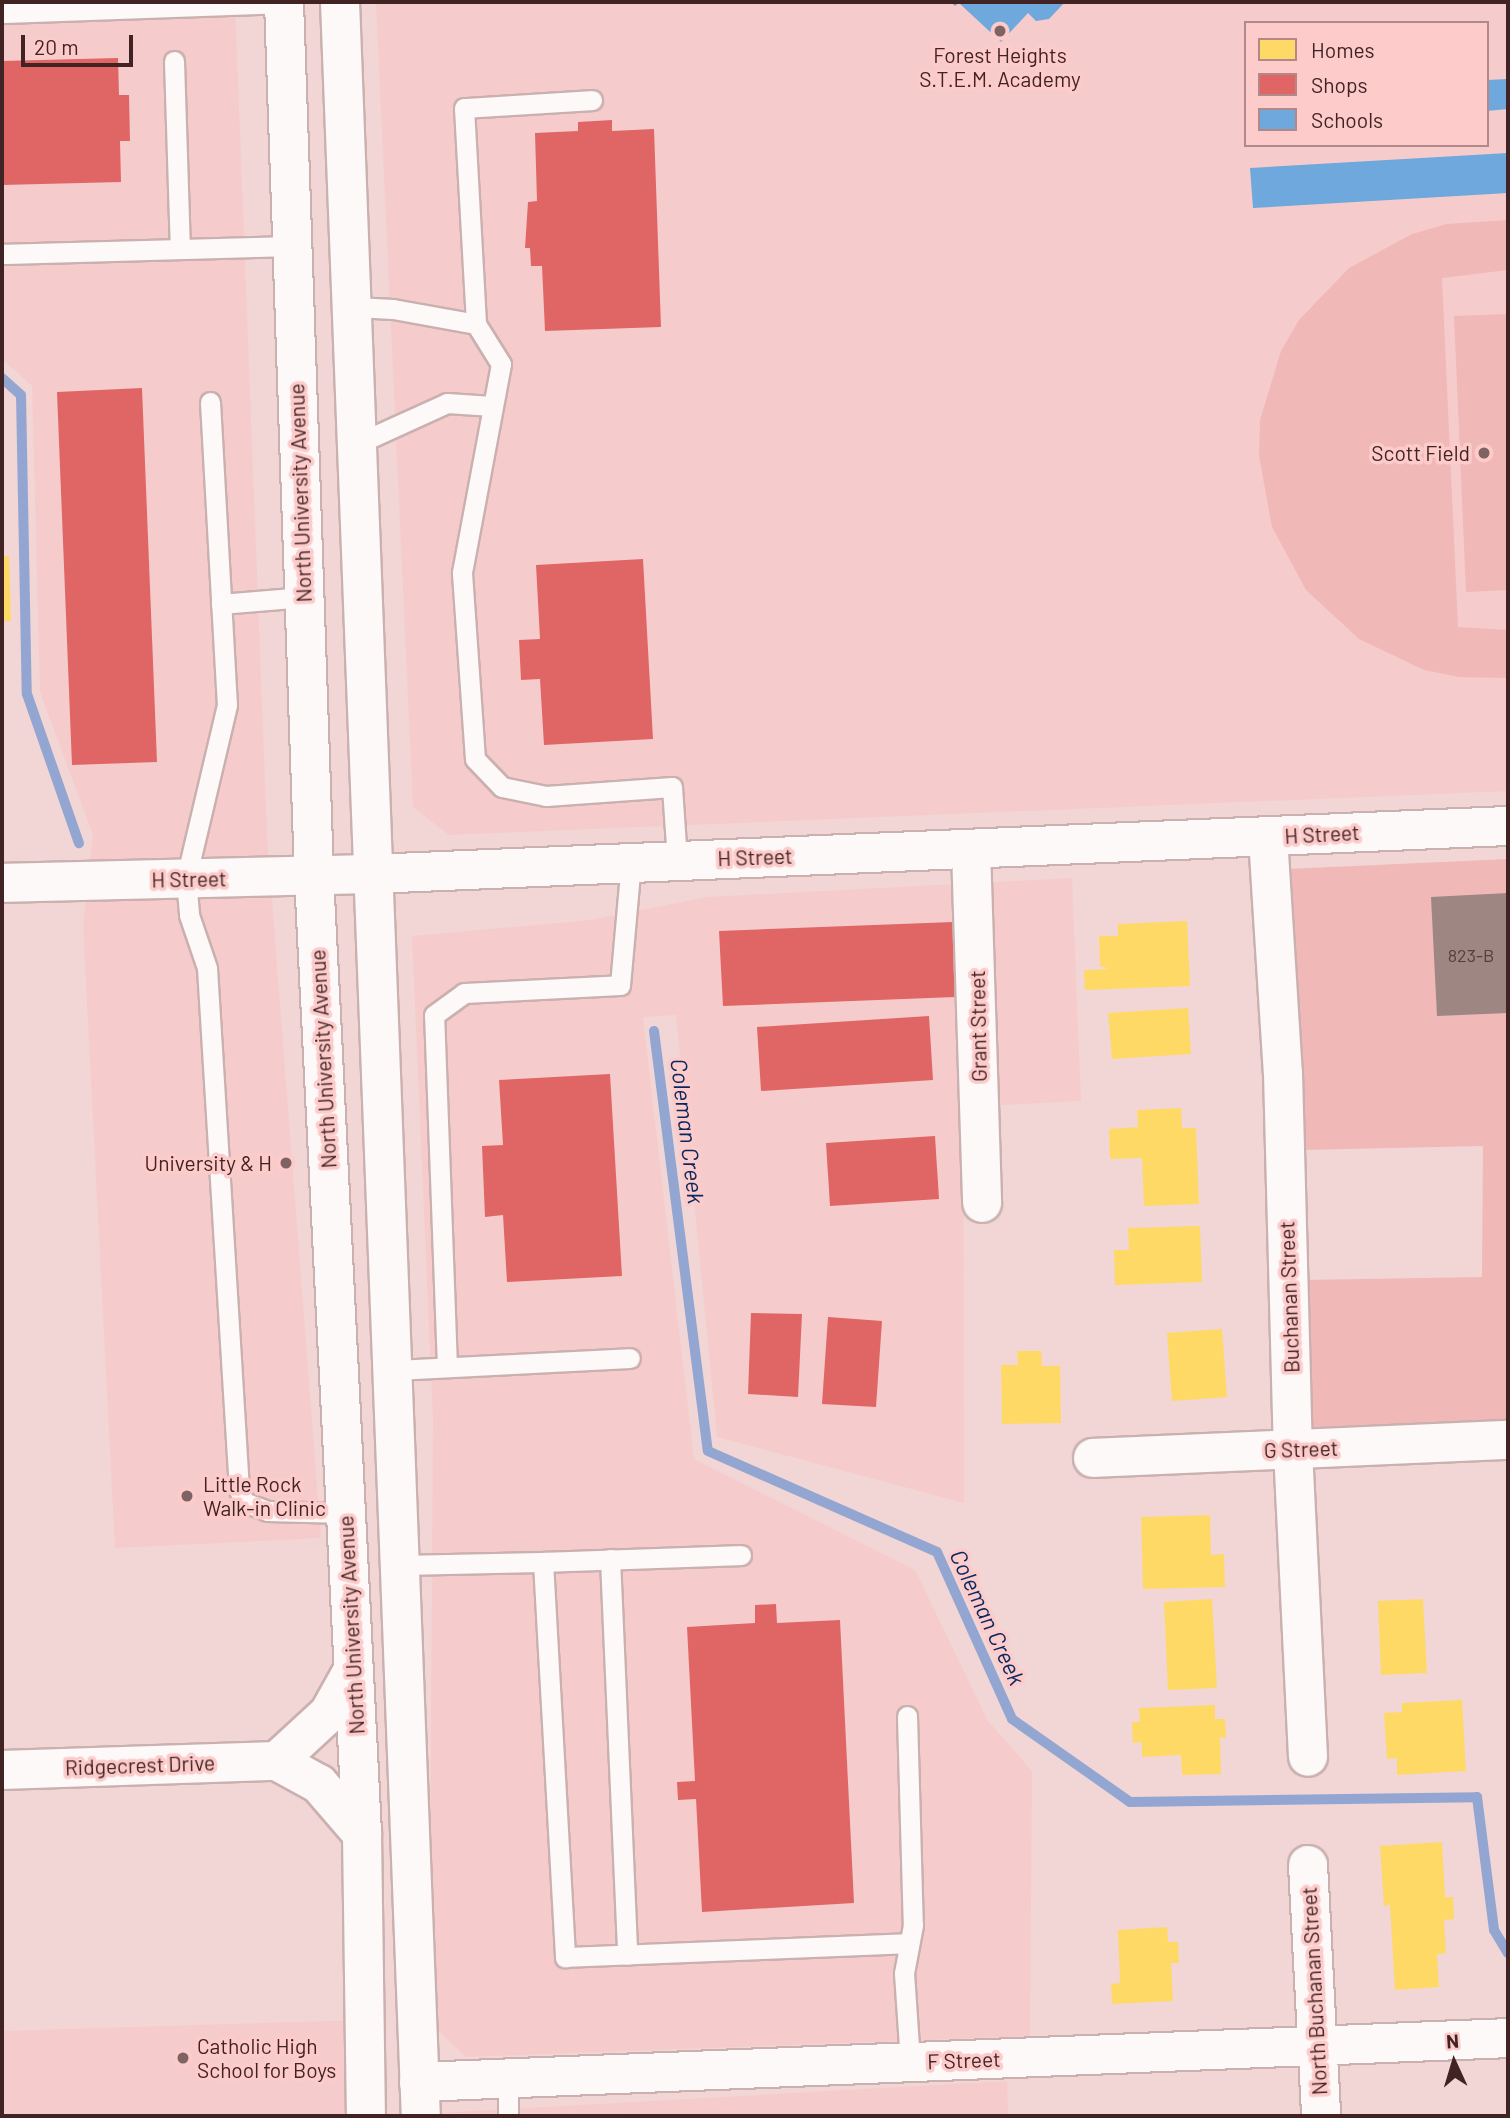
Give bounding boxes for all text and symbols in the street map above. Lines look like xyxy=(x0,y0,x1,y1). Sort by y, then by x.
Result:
scale bar xyxy=(24,21,136,65)
legend xyxy=(1244,21,1489,147)
marker: Forest Heights S.T.E.M. Academy xyxy=(992,23,1008,39)
text: 20 m xyxy=(34,34,79,59)
text: Homes xyxy=(1311,37,1375,62)
place label: Forest Heights S.T.E.M. Academy xyxy=(919,42,1081,92)
text: Shops xyxy=(1311,72,1368,97)
text: Schools xyxy=(1311,107,1383,132)
street label: North University Avenue xyxy=(284,383,316,603)
place label: Scott Field xyxy=(1371,440,1470,466)
marker: Scott Field xyxy=(1476,445,1492,461)
street label: H Street xyxy=(1284,819,1360,849)
street label: H Street xyxy=(717,843,793,871)
street label: H Street xyxy=(151,866,227,892)
house number: 823-B xyxy=(1448,944,1494,966)
street label: North University Avenue xyxy=(305,949,341,1169)
street label: Grant Street xyxy=(964,970,992,1082)
water label: Coleman Creek xyxy=(665,1057,711,1205)
place label: University & H xyxy=(145,1150,272,1176)
marker: University & H xyxy=(278,1155,294,1171)
street label: Buchanan Street xyxy=(1274,1221,1304,1373)
street label: G Street xyxy=(1263,1435,1339,1463)
place label: Little Rock Walk-in Clinic xyxy=(203,1471,326,1521)
marker: Little Rock Walk-in Clinic xyxy=(177,1486,197,1506)
street label: North University Avenue xyxy=(333,1515,369,1735)
water label: Coleman Creek xyxy=(945,1545,1031,1689)
street label: Ridgecrest Drive xyxy=(64,1750,216,1780)
street label: North Buchanan Street xyxy=(1296,1886,1332,2096)
north arrow xyxy=(1419,2027,1489,2097)
text: N xyxy=(1445,2029,1460,2052)
place label: Catholic High School for Boys xyxy=(197,2033,336,2083)
street label: F Street xyxy=(927,2046,1001,2074)
marker: Catholic High School for Boys xyxy=(175,2050,191,2066)

